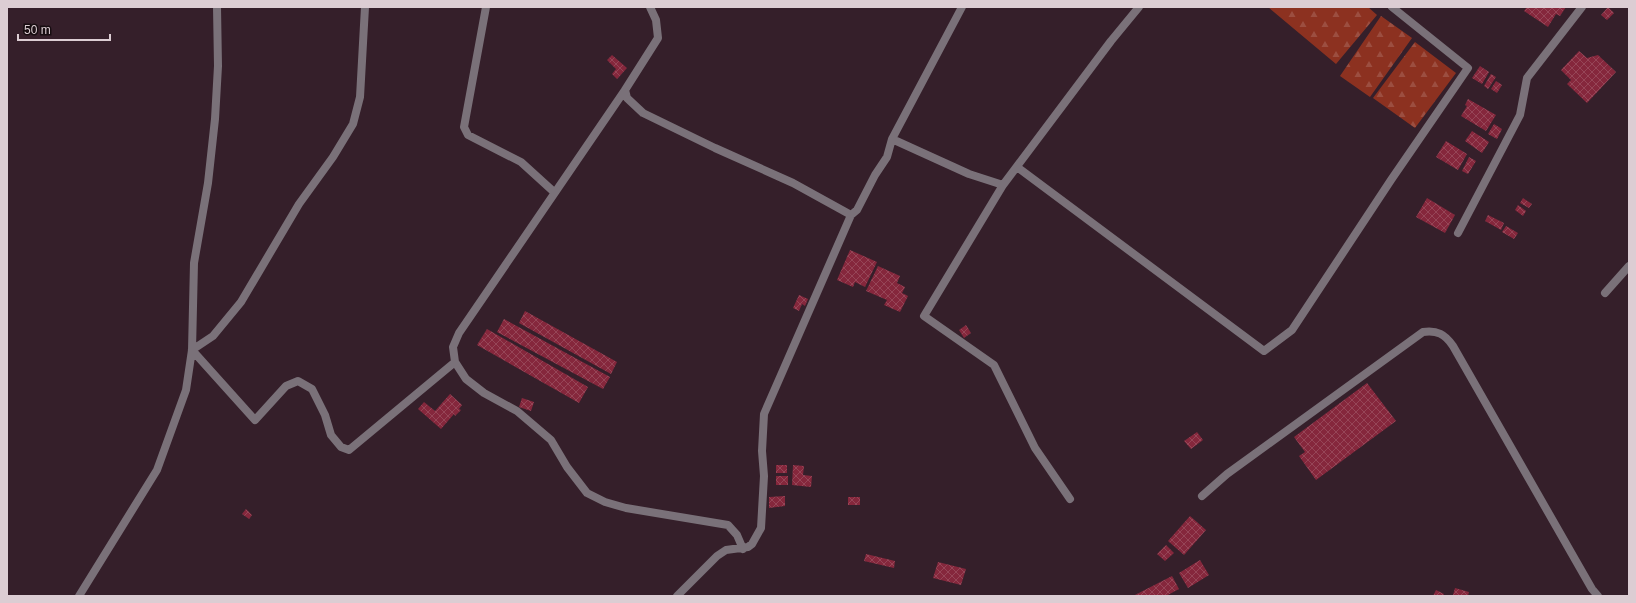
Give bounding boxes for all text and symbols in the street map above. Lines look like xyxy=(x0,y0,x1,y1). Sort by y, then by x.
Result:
scale bar xyxy=(18,16,110,42)
text: 50 m xyxy=(24,23,51,37)

